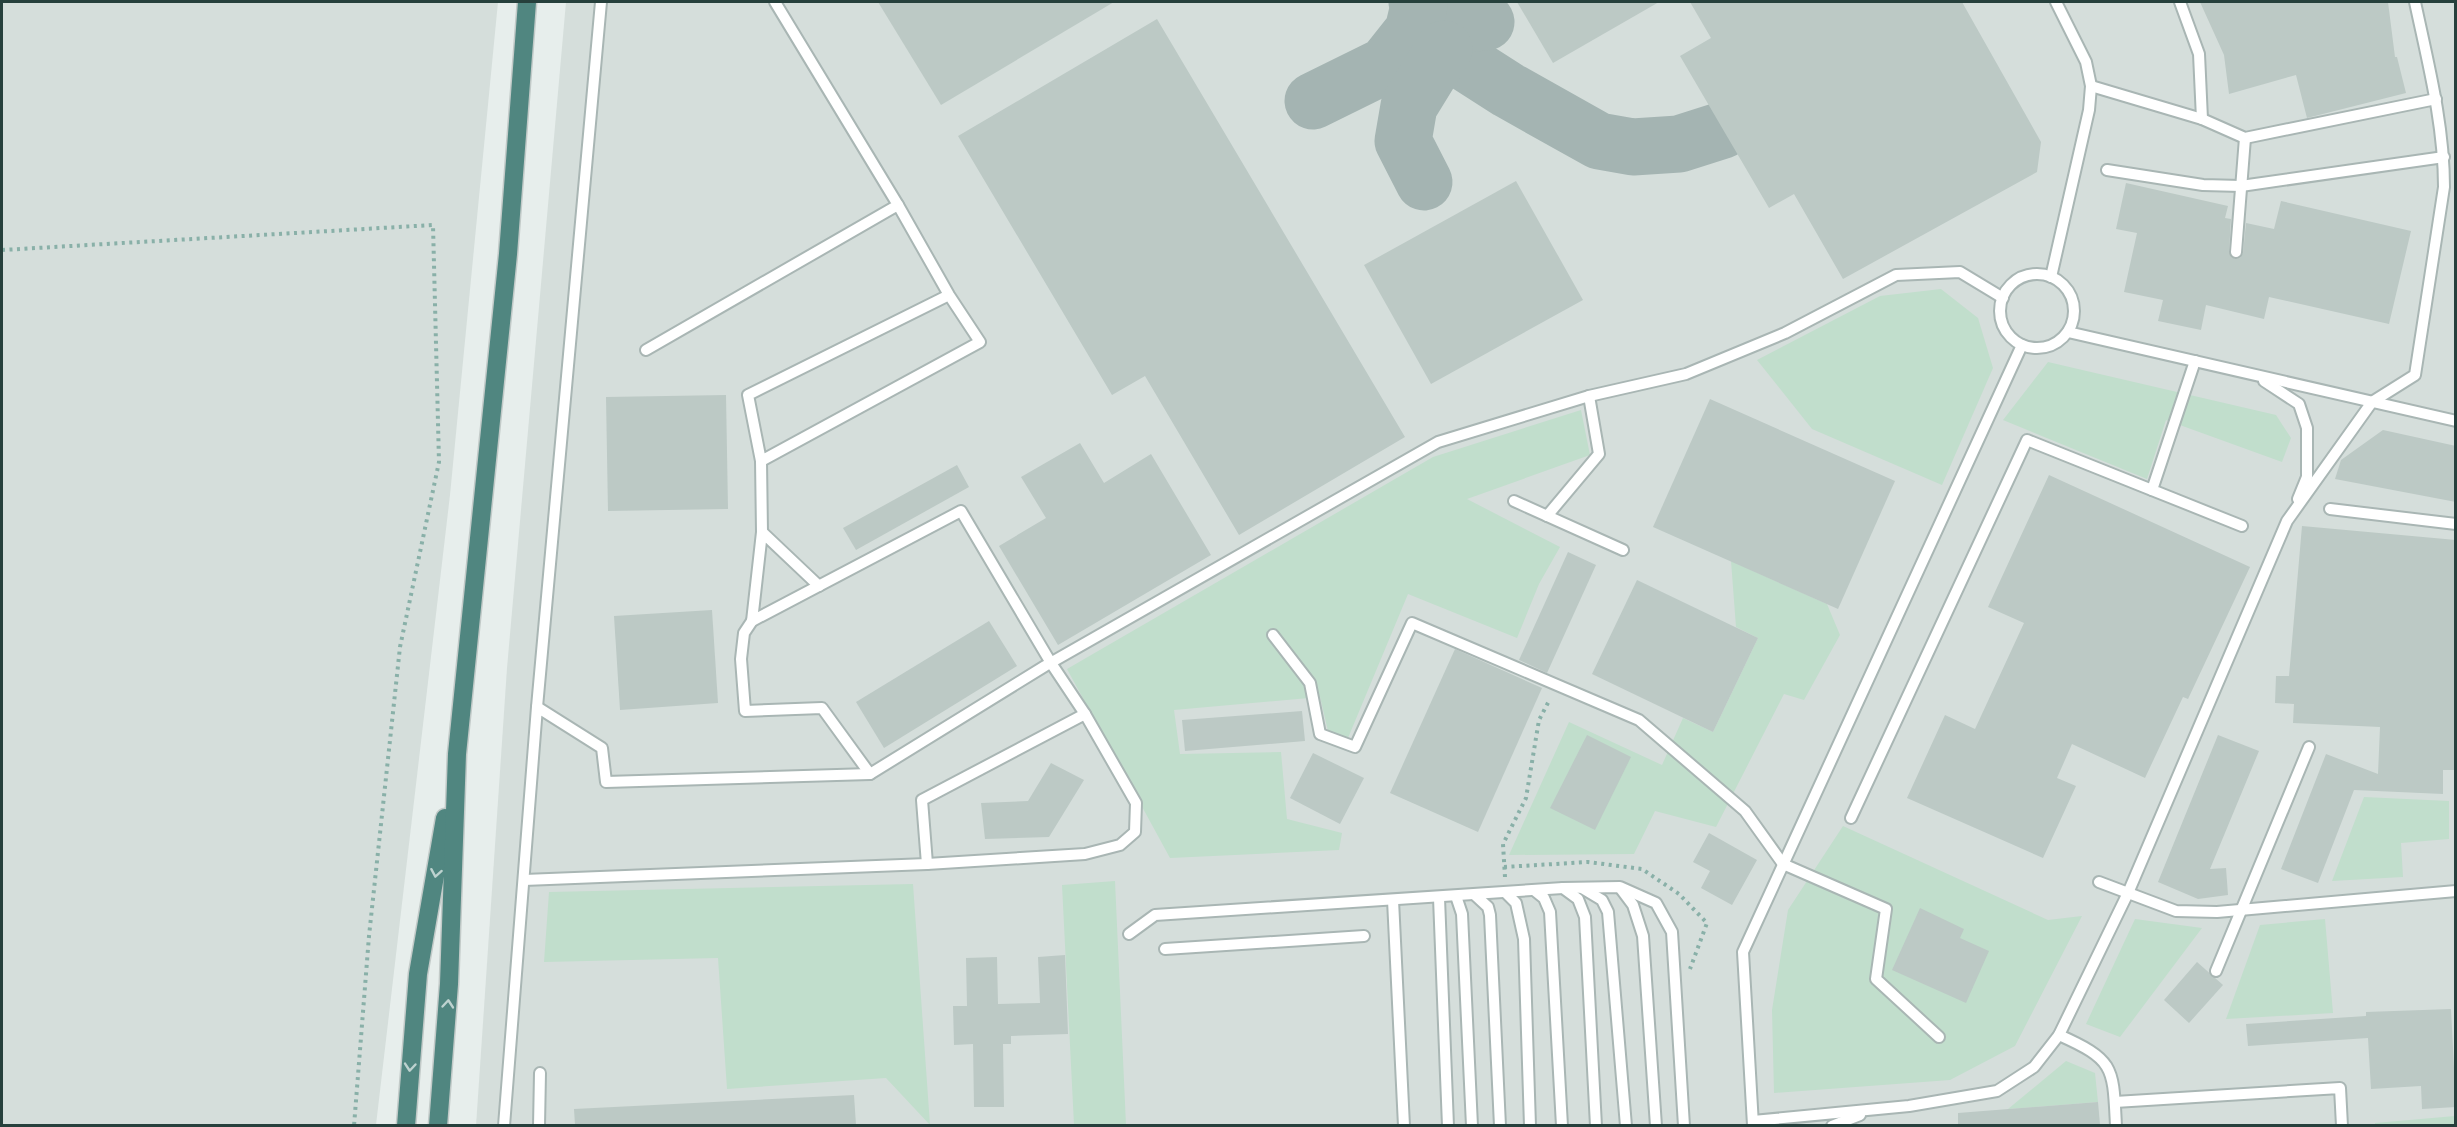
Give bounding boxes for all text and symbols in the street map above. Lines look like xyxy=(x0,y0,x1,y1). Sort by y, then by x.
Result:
one-way arrow xyxy=(430,869,442,878)
one-way arrow xyxy=(441,1000,454,1009)
one-way arrow xyxy=(404,1062,417,1071)

